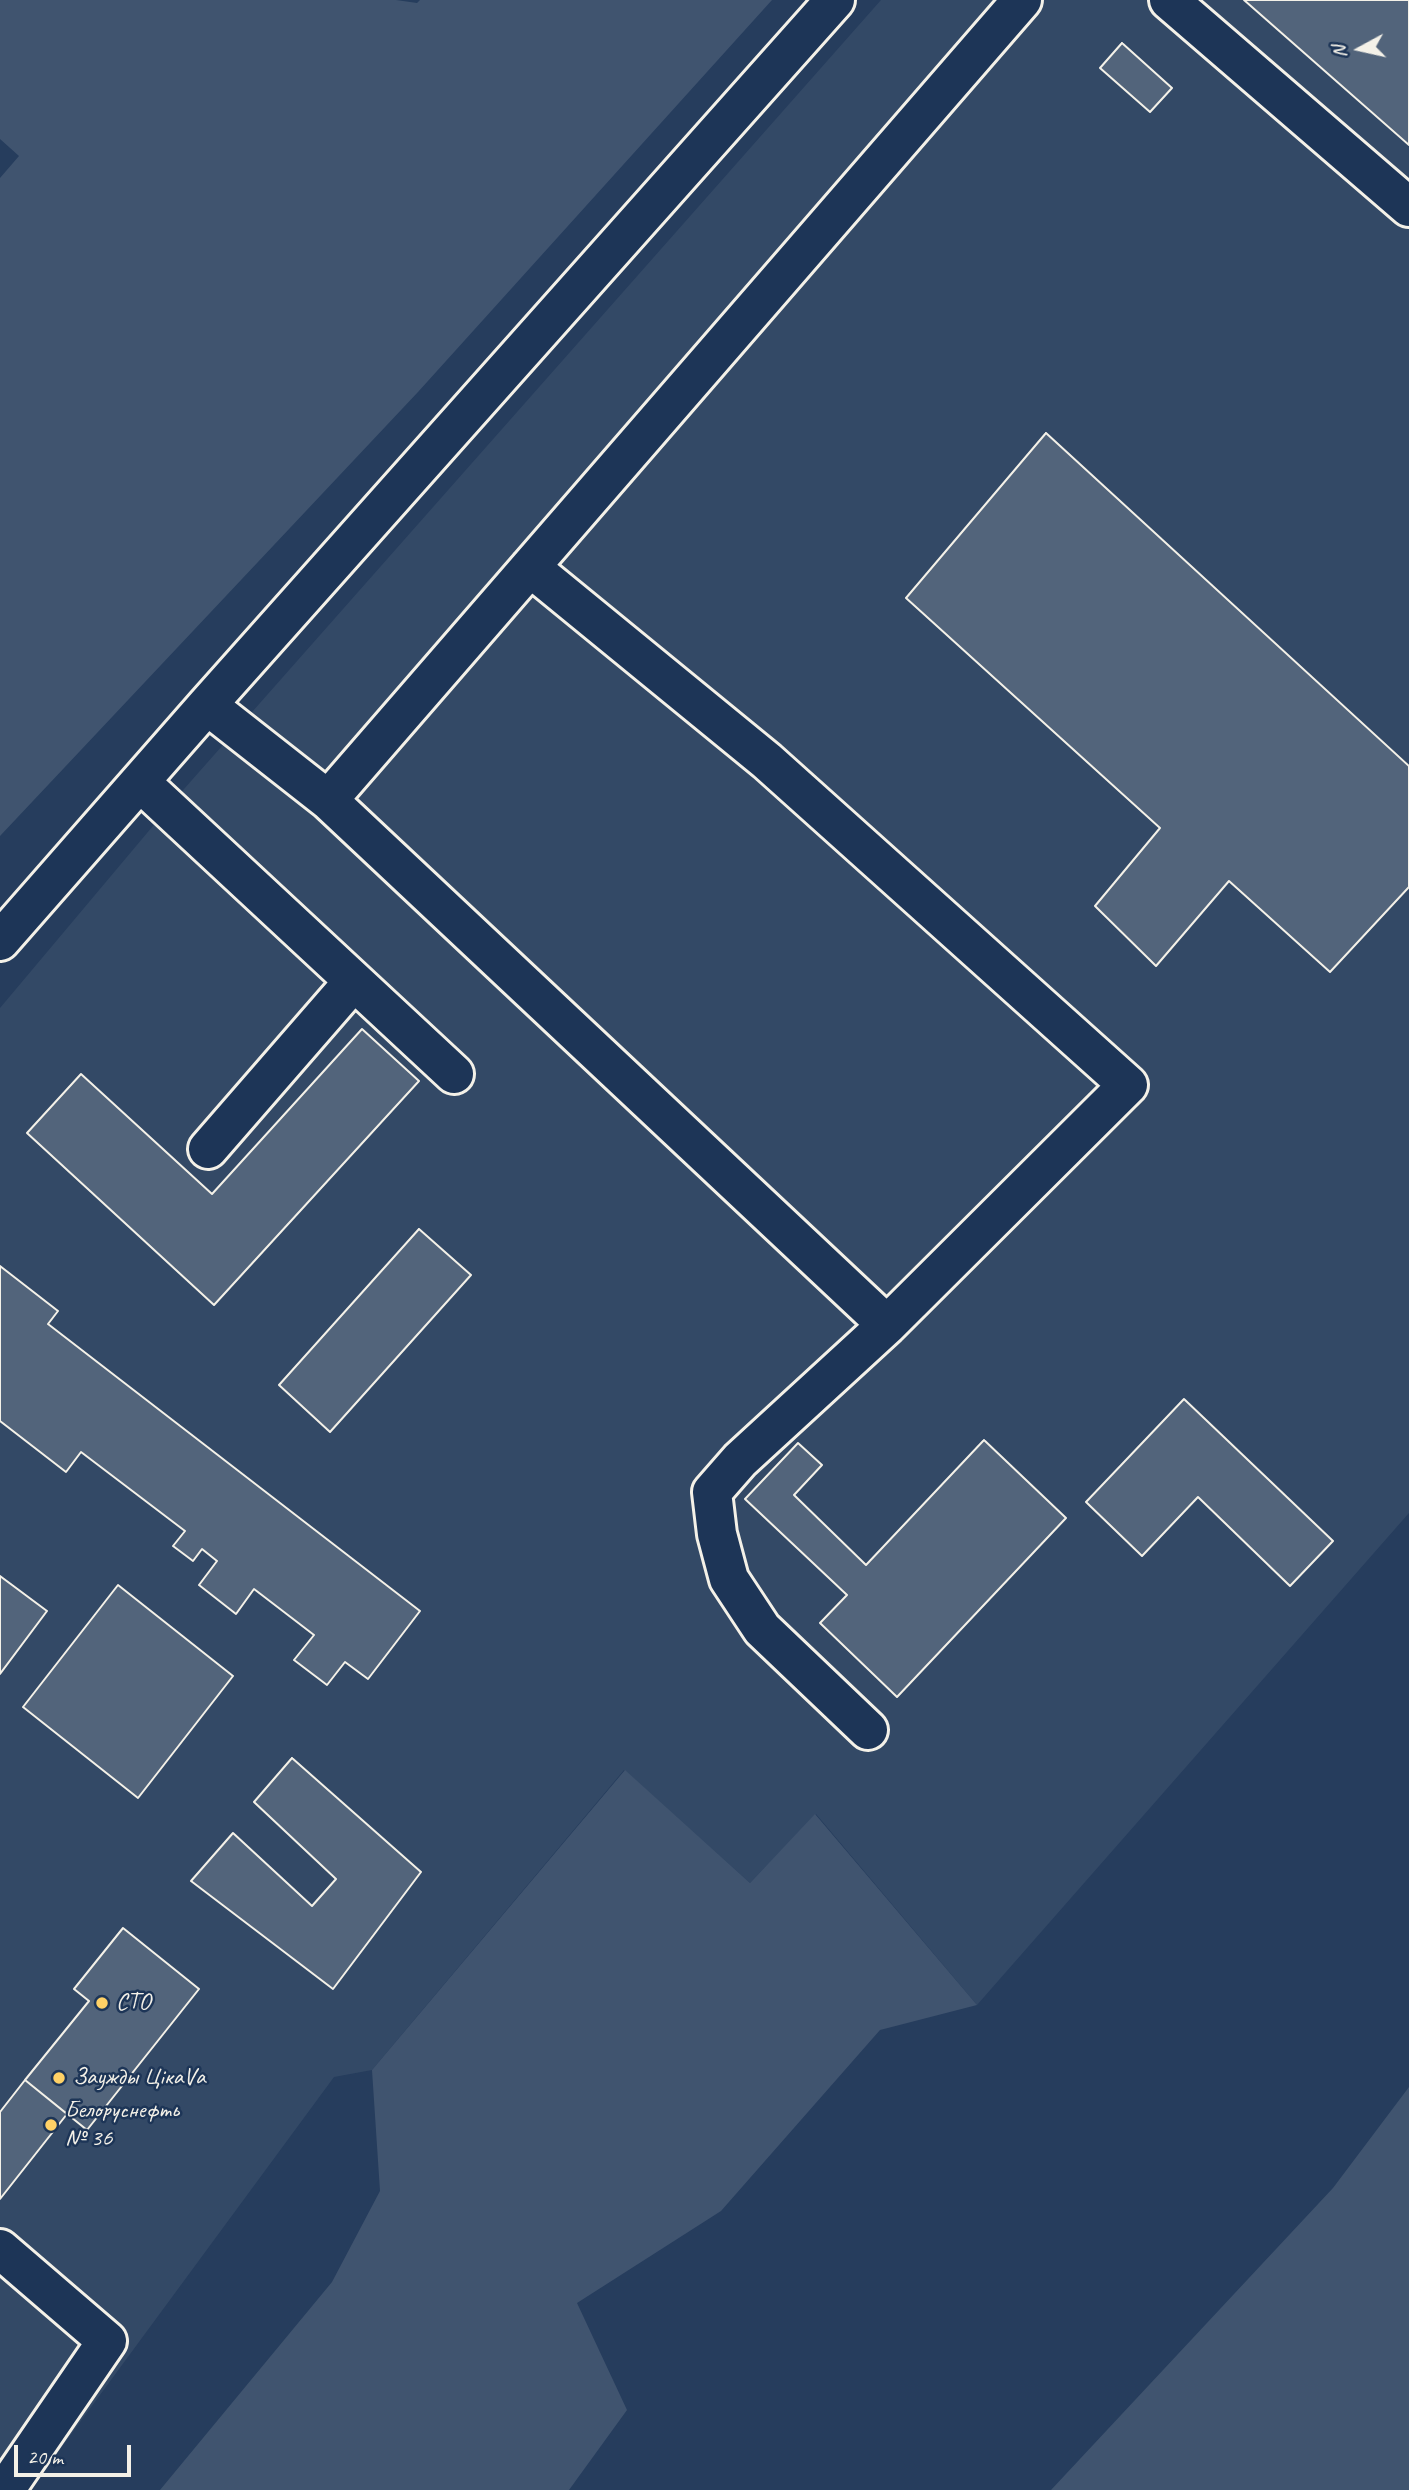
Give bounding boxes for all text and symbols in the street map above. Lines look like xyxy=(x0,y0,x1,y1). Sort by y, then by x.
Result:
north arrow xyxy=(1325,14,1395,84)
text: N xyxy=(1327,44,1352,59)
place label: СТО xyxy=(116,1989,150,2017)
marker: СТО xyxy=(94,1995,110,2011)
place label: Заужды ЦікаVа xyxy=(73,2064,205,2092)
marker: Заужды ЦікаVа xyxy=(51,2070,67,2086)
place label: Белоруснефть № 36 xyxy=(65,2097,179,2153)
marker: Белоруснефть № 36 xyxy=(43,2117,59,2133)
scale bar xyxy=(18,2430,135,2474)
text: 20 m xyxy=(27,2444,63,2470)

